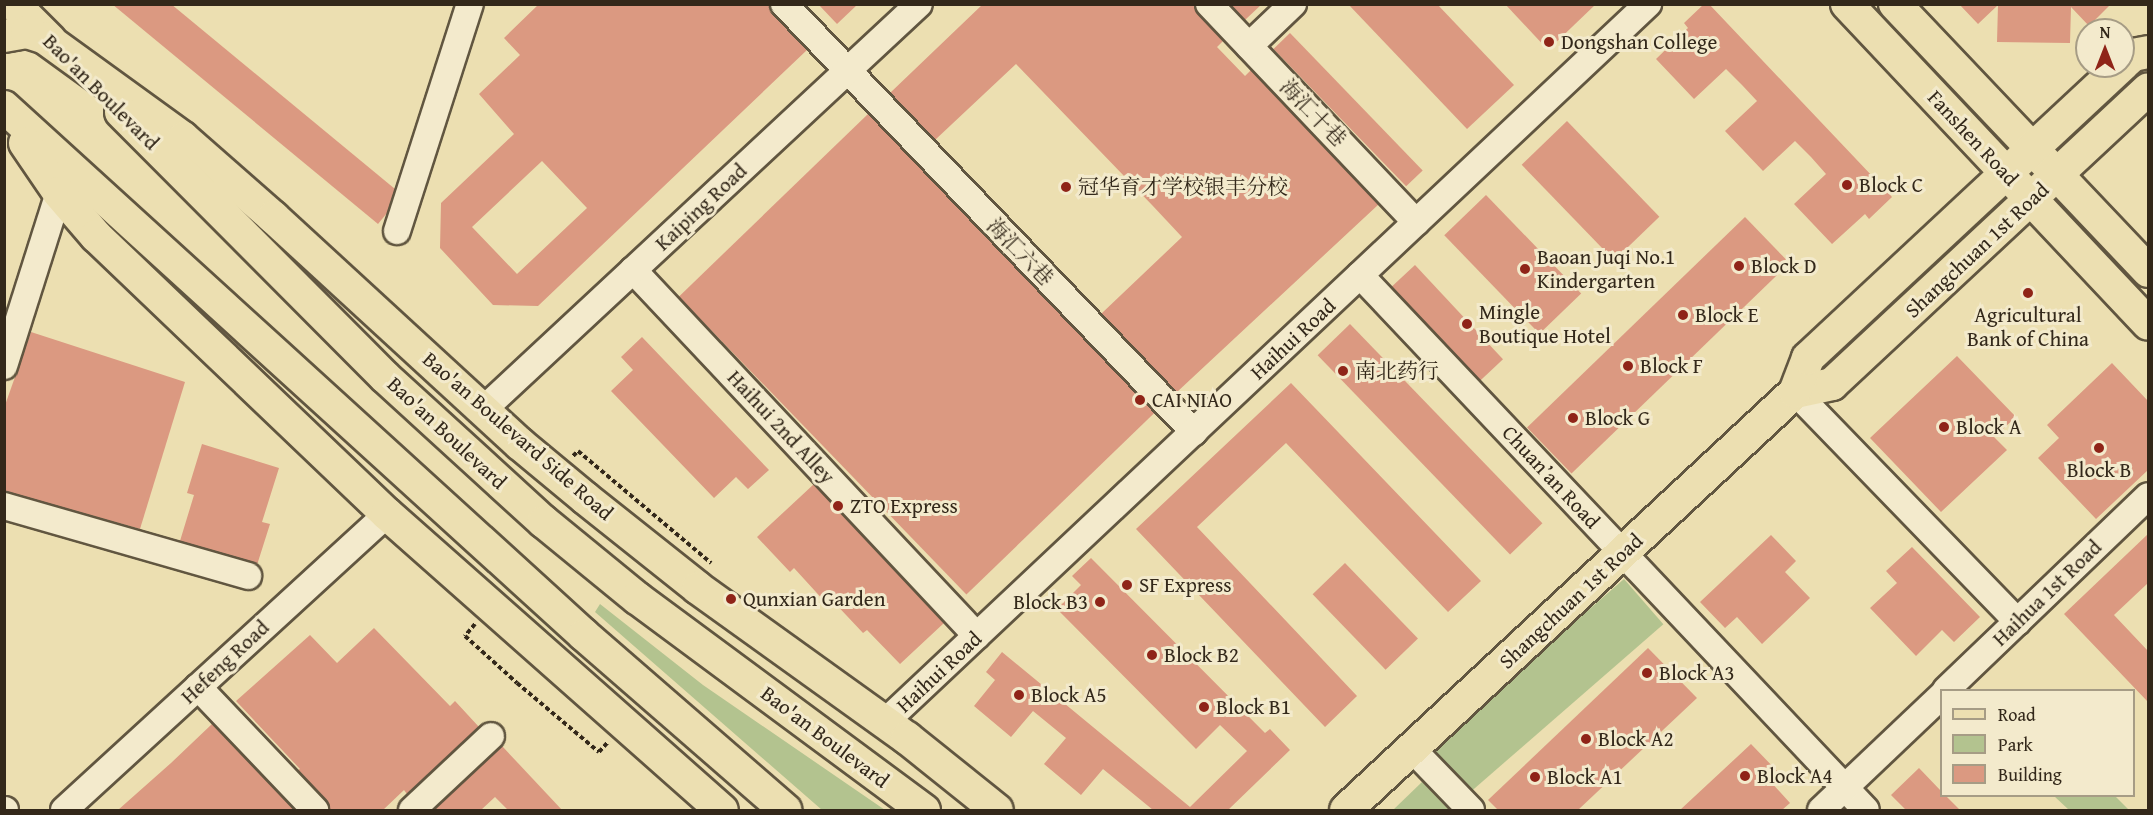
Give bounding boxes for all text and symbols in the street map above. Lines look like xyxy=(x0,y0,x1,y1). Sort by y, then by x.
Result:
north arrow xyxy=(2075,18,2135,78)
text: N xyxy=(2100,20,2110,44)
street label: Bao'an Boulevard xyxy=(38,29,164,155)
place label: Dongshan College xyxy=(1561,29,1717,55)
marker: Dongshan College xyxy=(1542,35,1556,49)
street label: 海汇十巷 xyxy=(1275,74,1351,152)
street label: Fanshen Road xyxy=(1922,85,2024,191)
street label: Kaiping Road xyxy=(650,158,752,256)
place label: Block C xyxy=(1859,172,1923,198)
place label: 冠华育才学校银丰分校 xyxy=(1078,174,1288,200)
street label: Shangchuan 1st Road xyxy=(1900,177,2054,323)
marker: Block C xyxy=(1840,178,1854,192)
marker: 冠华育才学校银丰分校 xyxy=(1059,180,1073,194)
street label: 海汇六巷 xyxy=(982,213,1058,291)
place label: Baoan Juqi No.1 Kindergarten xyxy=(1537,244,1675,294)
place label: Block D xyxy=(1751,253,1817,279)
marker: Block D xyxy=(1732,259,1746,273)
marker: Baoan Juqi No.1 Kindergarten xyxy=(1518,262,1532,276)
marker: Agricultural Bank of China xyxy=(2021,286,2035,300)
street label: Haihui Road xyxy=(1245,293,1341,385)
place label: Mingle Boutique Hotel xyxy=(1479,299,1611,349)
place label: Block E xyxy=(1695,302,1758,328)
place label: Agricultural Bank of China xyxy=(1967,302,2089,352)
marker: Block E xyxy=(1676,308,1690,322)
marker: Mingle Boutique Hotel xyxy=(1460,317,1474,331)
street label: Bao'an Boulevard Side Road xyxy=(418,346,618,526)
place label: Block F xyxy=(1640,353,1703,379)
place label: 南北药行 xyxy=(1355,358,1439,384)
marker: Block F xyxy=(1621,359,1635,373)
marker: 南北药行 xyxy=(1336,364,1350,378)
street label: Haihui 2nd Alley xyxy=(722,365,840,489)
street label: Bao'an Boulevard xyxy=(382,371,512,495)
place label: CAI NIAO xyxy=(1152,387,1232,413)
marker: CAI NIAO xyxy=(1133,393,1147,407)
place label: Block G xyxy=(1585,405,1650,431)
marker: Block G xyxy=(1566,411,1580,425)
place label: Block A xyxy=(1956,414,2022,440)
street label: Chuan’an Road xyxy=(1497,420,1605,534)
marker: Block A xyxy=(1937,420,1951,434)
marker: Block B xyxy=(2092,441,2106,455)
place label: Block B xyxy=(2067,457,2131,483)
place label: ZTO Express xyxy=(850,493,958,519)
marker: ZTO Express xyxy=(831,499,845,513)
street label: Shangchuan 1st Road xyxy=(1494,528,1648,674)
street label: Haihua 1st Road xyxy=(1987,535,2107,651)
place label: SF Express xyxy=(1139,572,1232,598)
marker: SF Express xyxy=(1120,578,1134,592)
place label: Qunxian Garden xyxy=(743,586,885,612)
place label: Block B3 xyxy=(1013,589,1088,615)
marker: Qunxian Garden xyxy=(724,592,738,606)
marker: Block B3 xyxy=(1093,595,1107,609)
street label: Hefeng Road xyxy=(176,615,274,709)
street label: Haihui Road xyxy=(891,626,987,718)
place label: Block B2 xyxy=(1164,642,1239,668)
marker: Block B2 xyxy=(1145,648,1159,662)
place label: Block A3 xyxy=(1659,660,1735,686)
marker: Block A3 xyxy=(1640,666,1654,680)
street label: Bao'an Boulevard xyxy=(756,681,894,793)
place label: Block A5 xyxy=(1031,682,1107,708)
marker: Block A5 xyxy=(1012,688,1026,702)
legend xyxy=(1940,689,2135,797)
place label: Block B1 xyxy=(1216,694,1291,720)
marker: Block B1 xyxy=(1197,700,1211,714)
text: Road xyxy=(1998,701,2036,728)
place label: Block A2 xyxy=(1598,726,1674,752)
text: Park xyxy=(1998,731,2033,758)
marker: Block A2 xyxy=(1579,732,1593,746)
text: Building xyxy=(1998,761,2062,788)
place label: Block A4 xyxy=(1757,763,1833,789)
place label: Block A1 xyxy=(1547,764,1623,790)
marker: Block A4 xyxy=(1738,769,1752,783)
marker: Block A1 xyxy=(1528,770,1542,784)

